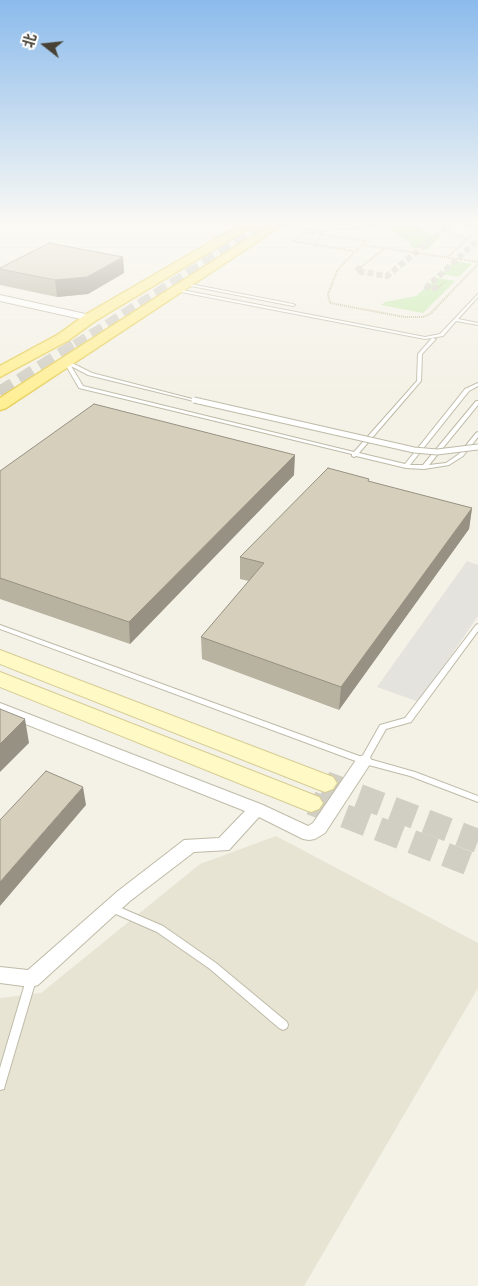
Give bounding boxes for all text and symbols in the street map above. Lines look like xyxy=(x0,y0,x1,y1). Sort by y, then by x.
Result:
north arrow xyxy=(20,20,70,70)
text: 北 xyxy=(22,32,39,50)

